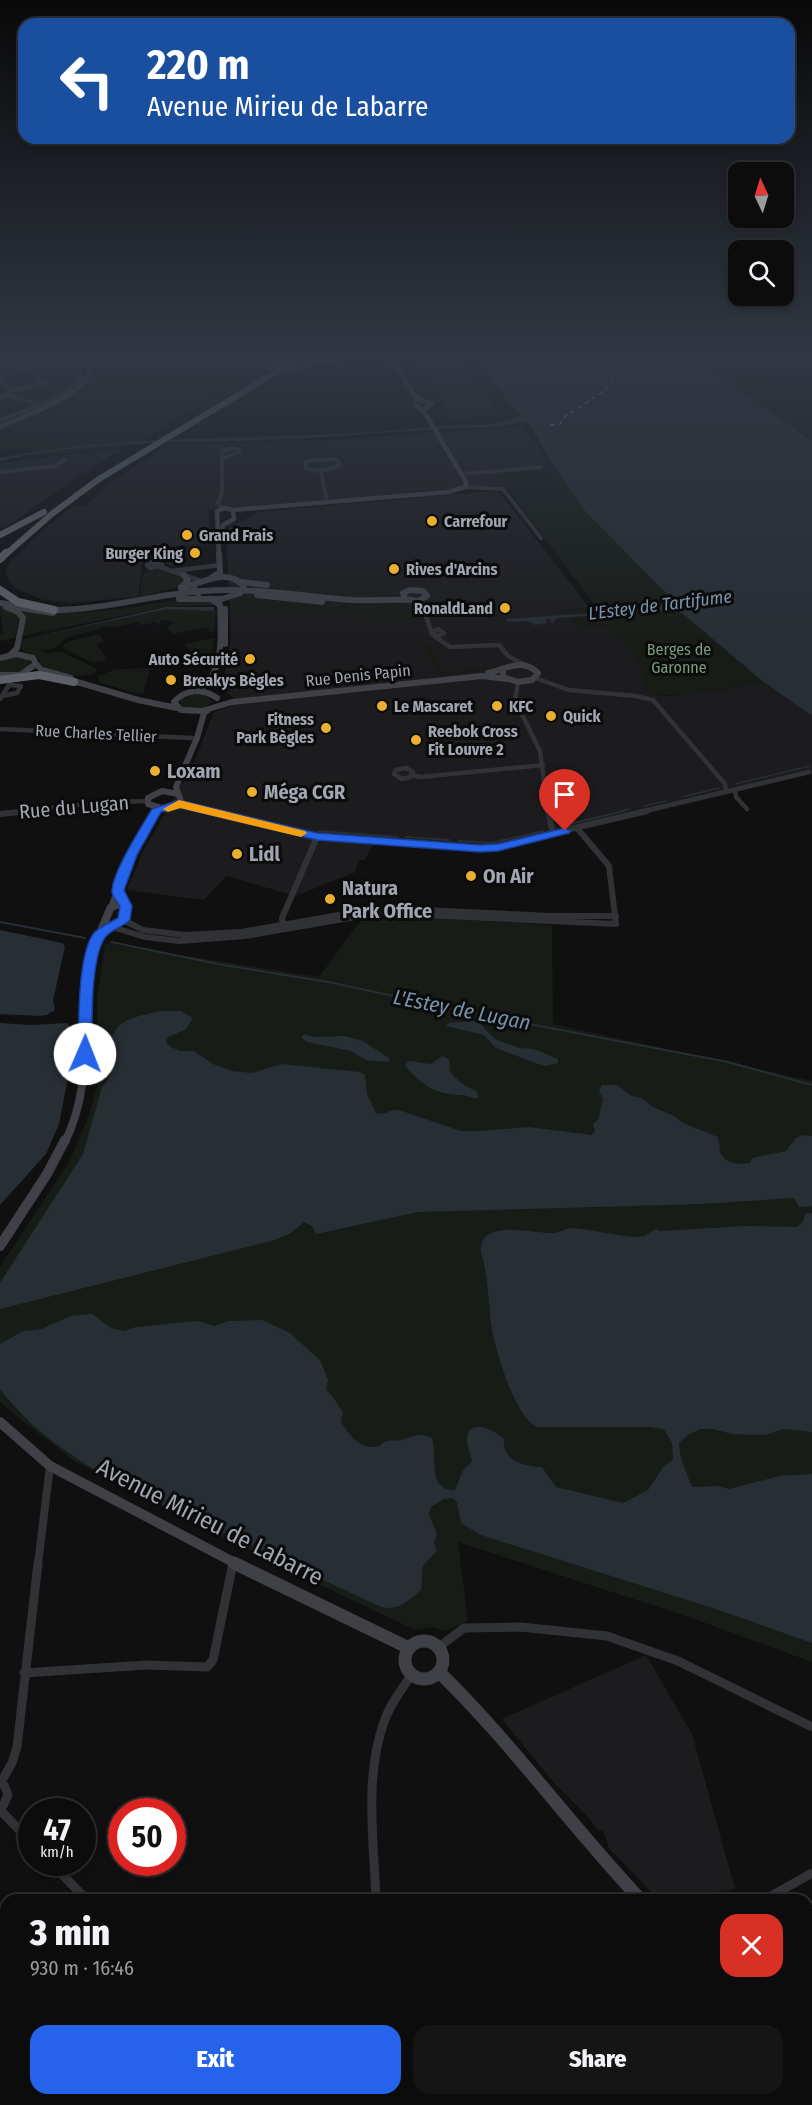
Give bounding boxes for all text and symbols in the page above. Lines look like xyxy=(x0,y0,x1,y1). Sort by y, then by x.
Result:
text: 220 m xyxy=(147,40,250,90)
icon: left xyxy=(48,42,126,120)
text: Avenue Mirieu de Labarre xyxy=(147,91,428,123)
north arrow xyxy=(728,162,794,228)
map controls xyxy=(728,162,794,306)
button: search xyxy=(728,240,794,306)
place label: Carrefour xyxy=(444,512,508,531)
marker: Carrefour xyxy=(425,514,439,528)
place label: Grand Frais xyxy=(199,526,273,545)
marker: Grand Frais xyxy=(180,528,194,542)
place label: Burger King xyxy=(105,544,183,563)
marker: Burger King xyxy=(188,546,202,560)
place label: Rives d'Arcins xyxy=(406,560,497,579)
marker: Rives d'Arcins xyxy=(387,562,401,576)
water label: L'Estey de Tartifume xyxy=(587,585,733,625)
place label: RonaldLand xyxy=(414,599,493,618)
marker: RonaldLand xyxy=(498,601,512,615)
park label: Berges de Garonne xyxy=(647,640,711,677)
place label: Auto Sécurité xyxy=(148,650,238,669)
marker: Auto Sécurité xyxy=(243,652,257,666)
street label: Rue Denis Papin xyxy=(305,661,411,690)
place label: Breakys Bègles xyxy=(183,671,284,690)
marker: Breakys Bègles xyxy=(164,673,178,687)
place label: Le Mascaret xyxy=(394,697,473,716)
place label: KFC xyxy=(509,697,534,716)
marker: Le Mascaret xyxy=(375,699,389,713)
marker: KFC xyxy=(490,699,504,713)
place label: Quick xyxy=(563,707,602,726)
marker: Quick xyxy=(544,709,558,723)
place label: Fitness Park Bègles xyxy=(236,710,314,747)
street label: Rue Charles Tellier xyxy=(35,721,158,746)
marker: Fitness Park Bègles xyxy=(319,721,333,735)
place label: Reebok Cross Fit Louvre 2 xyxy=(428,722,518,759)
marker: Reebok Cross Fit Louvre 2 xyxy=(409,733,423,747)
place label: Loxam xyxy=(167,759,221,783)
marker: Loxam xyxy=(148,764,162,778)
pin xyxy=(539,769,590,831)
icon: arrive xyxy=(548,778,581,811)
place label: Méga CGR xyxy=(264,780,346,804)
marker: Méga CGR xyxy=(245,785,259,799)
street label: Rue du Lugan xyxy=(18,790,130,824)
place label: Lidl xyxy=(249,842,280,866)
marker: Lidl xyxy=(230,847,244,861)
place label: On Air xyxy=(483,864,534,888)
marker: On Air xyxy=(464,869,478,883)
place label: Natura Park Office xyxy=(342,876,432,923)
marker: Natura Park Office xyxy=(323,892,337,906)
water label: L'Estey de Lugan xyxy=(391,984,533,1036)
position arrow xyxy=(53,1022,117,1086)
street label: Avenue Mirieu de Labarre xyxy=(92,1453,328,1591)
speed limit sign: 50 xyxy=(108,1798,186,1876)
text: 47 xyxy=(43,1812,71,1848)
text: km/h xyxy=(40,1843,74,1861)
text: 3 min xyxy=(30,1911,110,1955)
button: close xyxy=(720,1914,783,1977)
text: 930 m · 16:46 xyxy=(30,1956,134,1980)
button: Exit xyxy=(30,2025,401,2094)
button: Share xyxy=(413,2025,783,2094)

